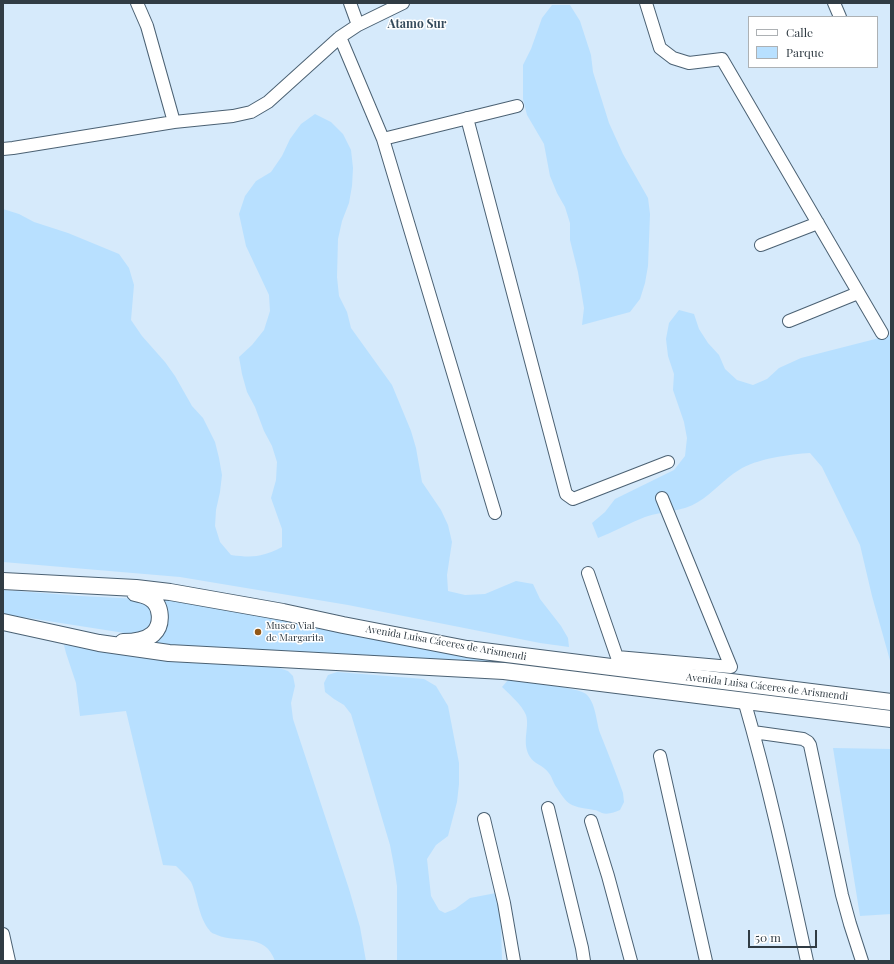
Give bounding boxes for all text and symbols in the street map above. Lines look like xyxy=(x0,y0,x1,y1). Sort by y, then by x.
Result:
legend xyxy=(748,16,878,68)
district label: Atamo Sur xyxy=(388,17,446,31)
text: Calle xyxy=(786,24,813,40)
text: Parque xyxy=(786,44,824,60)
place label: Museo Vial de Margarita xyxy=(266,620,324,644)
street label: Avenida Luisa Cáceres de Arismendi xyxy=(365,623,527,663)
marker: Museo Vial de Margarita xyxy=(253,627,263,637)
street label: Avenida Luisa Cáceres de Arismendi xyxy=(685,671,849,703)
scale bar xyxy=(750,922,819,948)
text: 50 m xyxy=(755,929,781,945)

